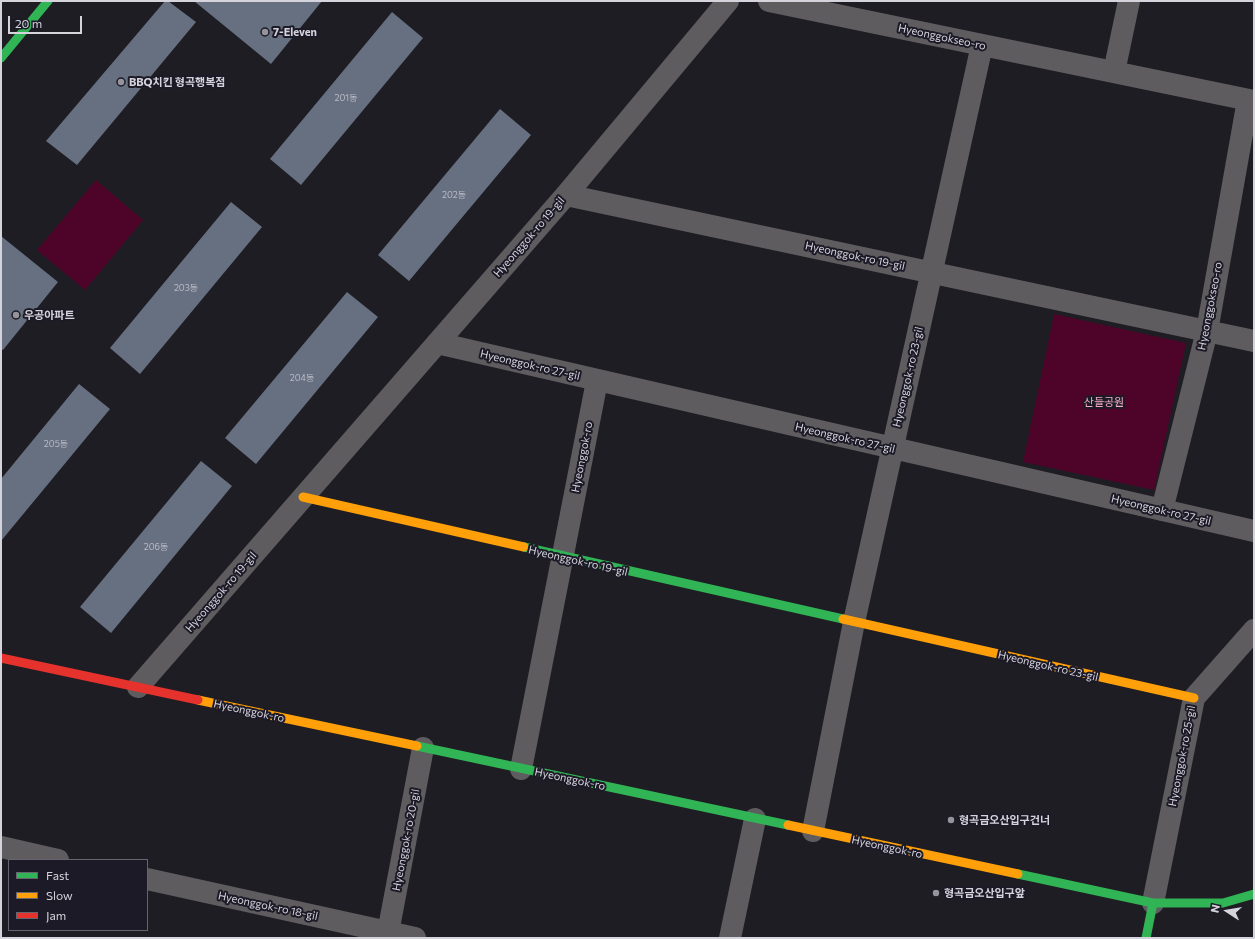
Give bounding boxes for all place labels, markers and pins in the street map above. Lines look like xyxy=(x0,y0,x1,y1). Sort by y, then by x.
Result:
place label: 7-Eleven xyxy=(273,25,317,39)
marker: 7-Eleven xyxy=(260,27,270,37)
place label: BBQ치킨 형곡행복점 xyxy=(129,75,225,89)
marker: BBQ치킨 형곡행복점 xyxy=(116,77,126,87)
place label: 우공아파트 xyxy=(24,308,75,322)
marker: 우공아파트 xyxy=(11,310,21,320)
place label: 형곡금오산입구건너 xyxy=(959,813,1050,827)
marker: 형곡금오산입구건너 xyxy=(946,815,956,825)
place label: 형곡금오산입구앞 xyxy=(944,886,1025,900)
marker: 형곡금오산입구앞 xyxy=(931,888,941,898)

